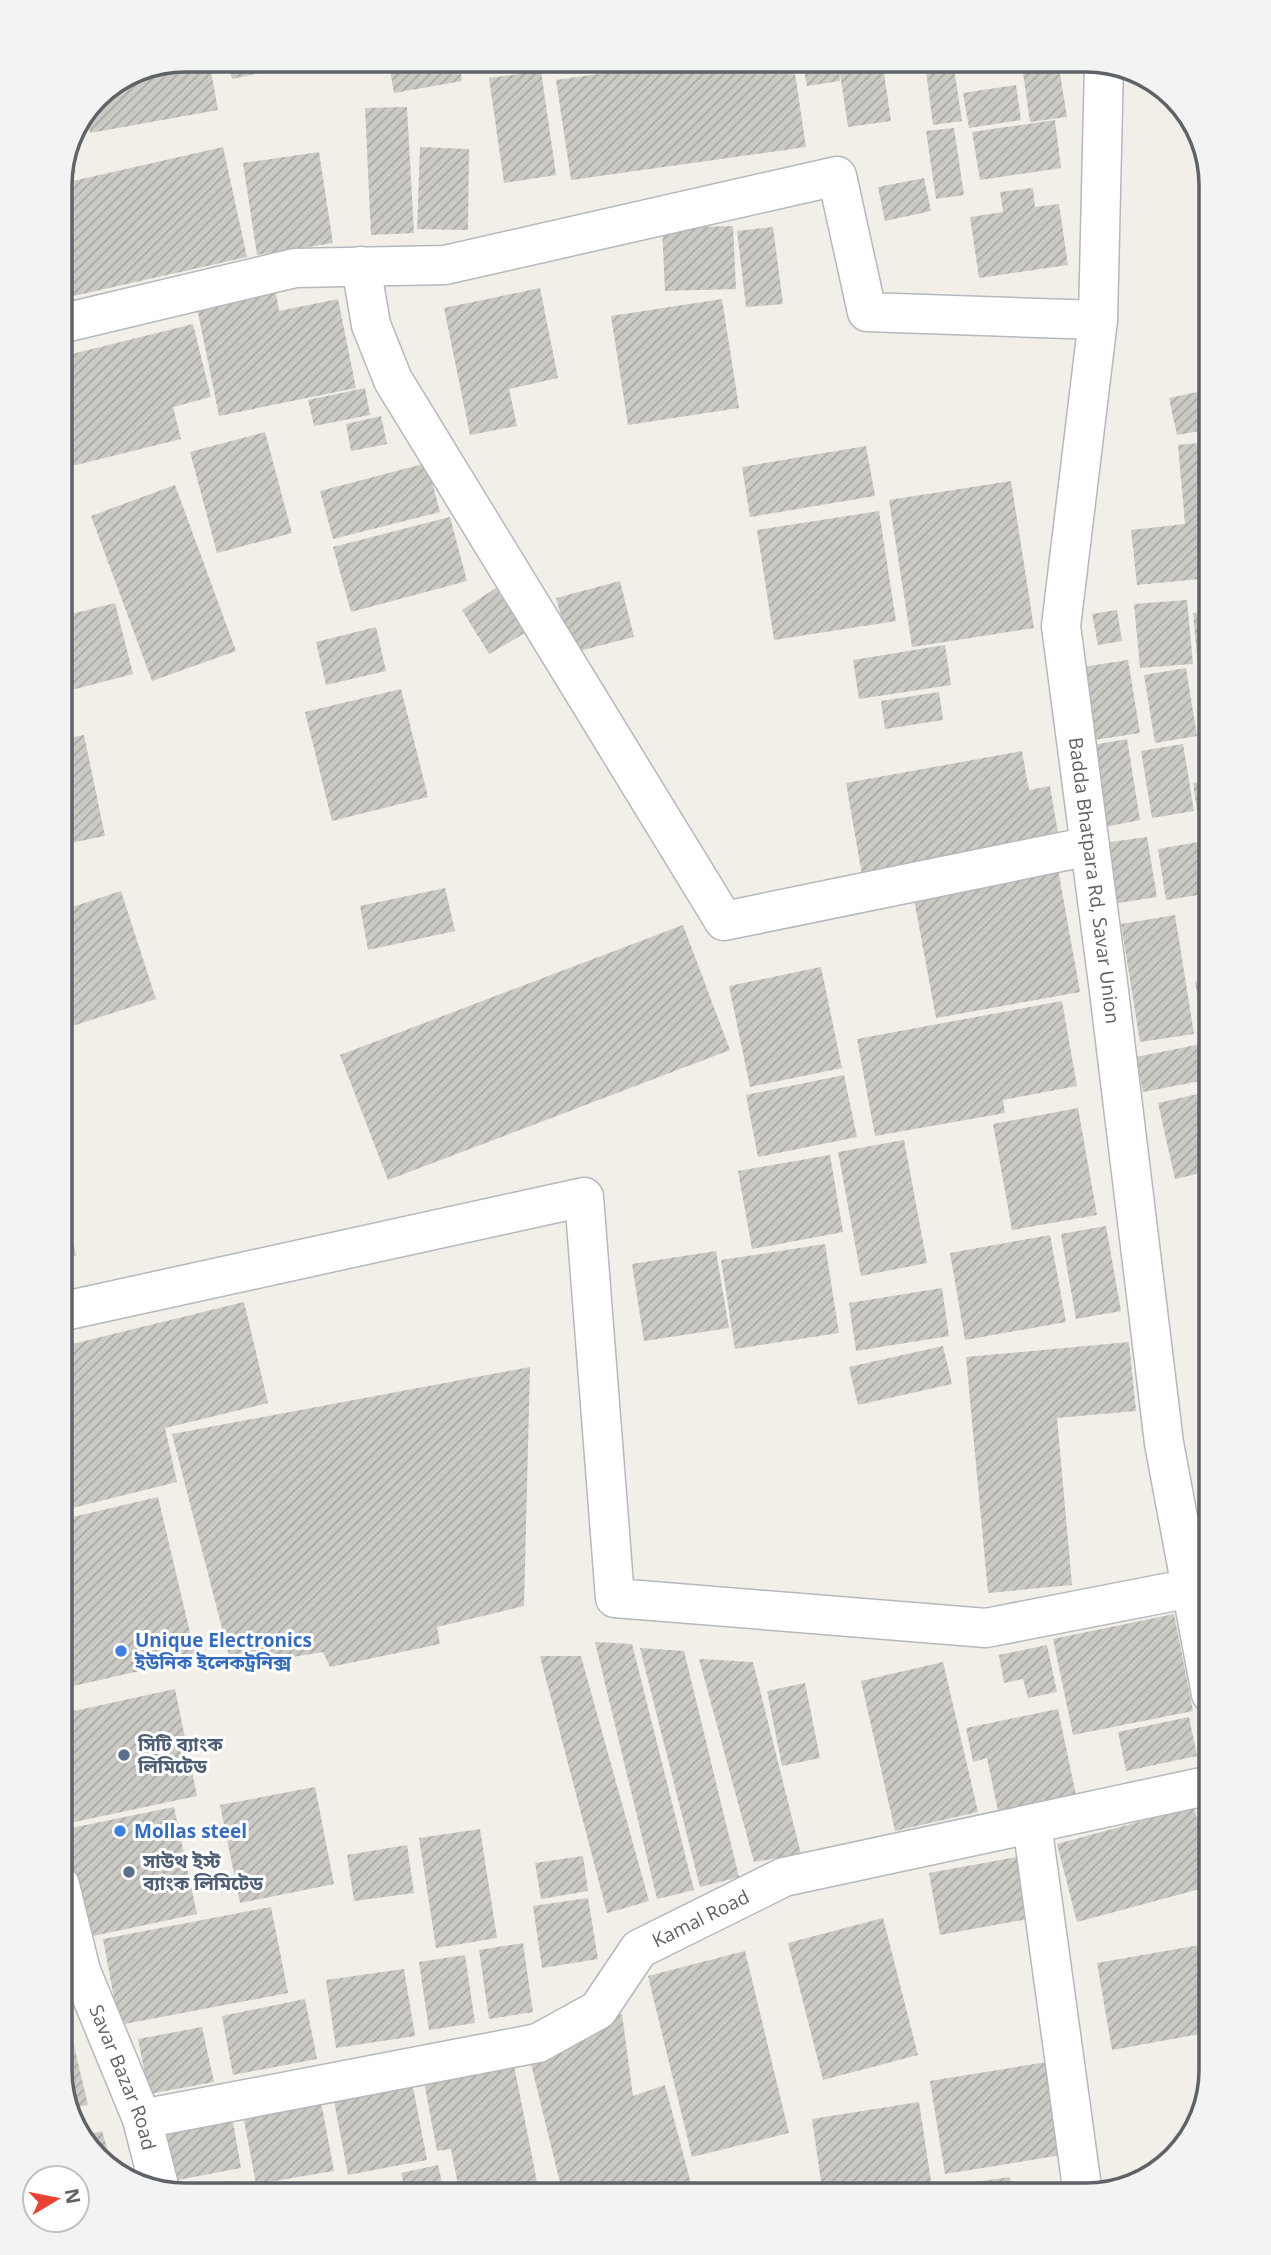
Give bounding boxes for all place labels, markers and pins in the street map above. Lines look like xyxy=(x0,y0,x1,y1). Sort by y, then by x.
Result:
place label: Unique Electronics ইউনিক ইলেকট্রনিক্স xyxy=(134,1627,312,1675)
marker: Unique Electronics ইউনিক ইলেকট্রনিক্স xyxy=(113,1643,129,1659)
place label: সিটি ব্যাংক লিমিটেড xyxy=(137,1731,223,1779)
marker: সিটি ব্যাংক লিমিটেড xyxy=(116,1747,132,1763)
place label: Mollas steel xyxy=(134,1818,247,1844)
marker: Mollas steel xyxy=(112,1823,128,1839)
place label: সাউথ ইস্ট ব্যাংক লিমিটেড xyxy=(142,1848,263,1896)
marker: সাউথ ইস্ট ব্যাংক লিমিটেড xyxy=(121,1864,137,1880)

